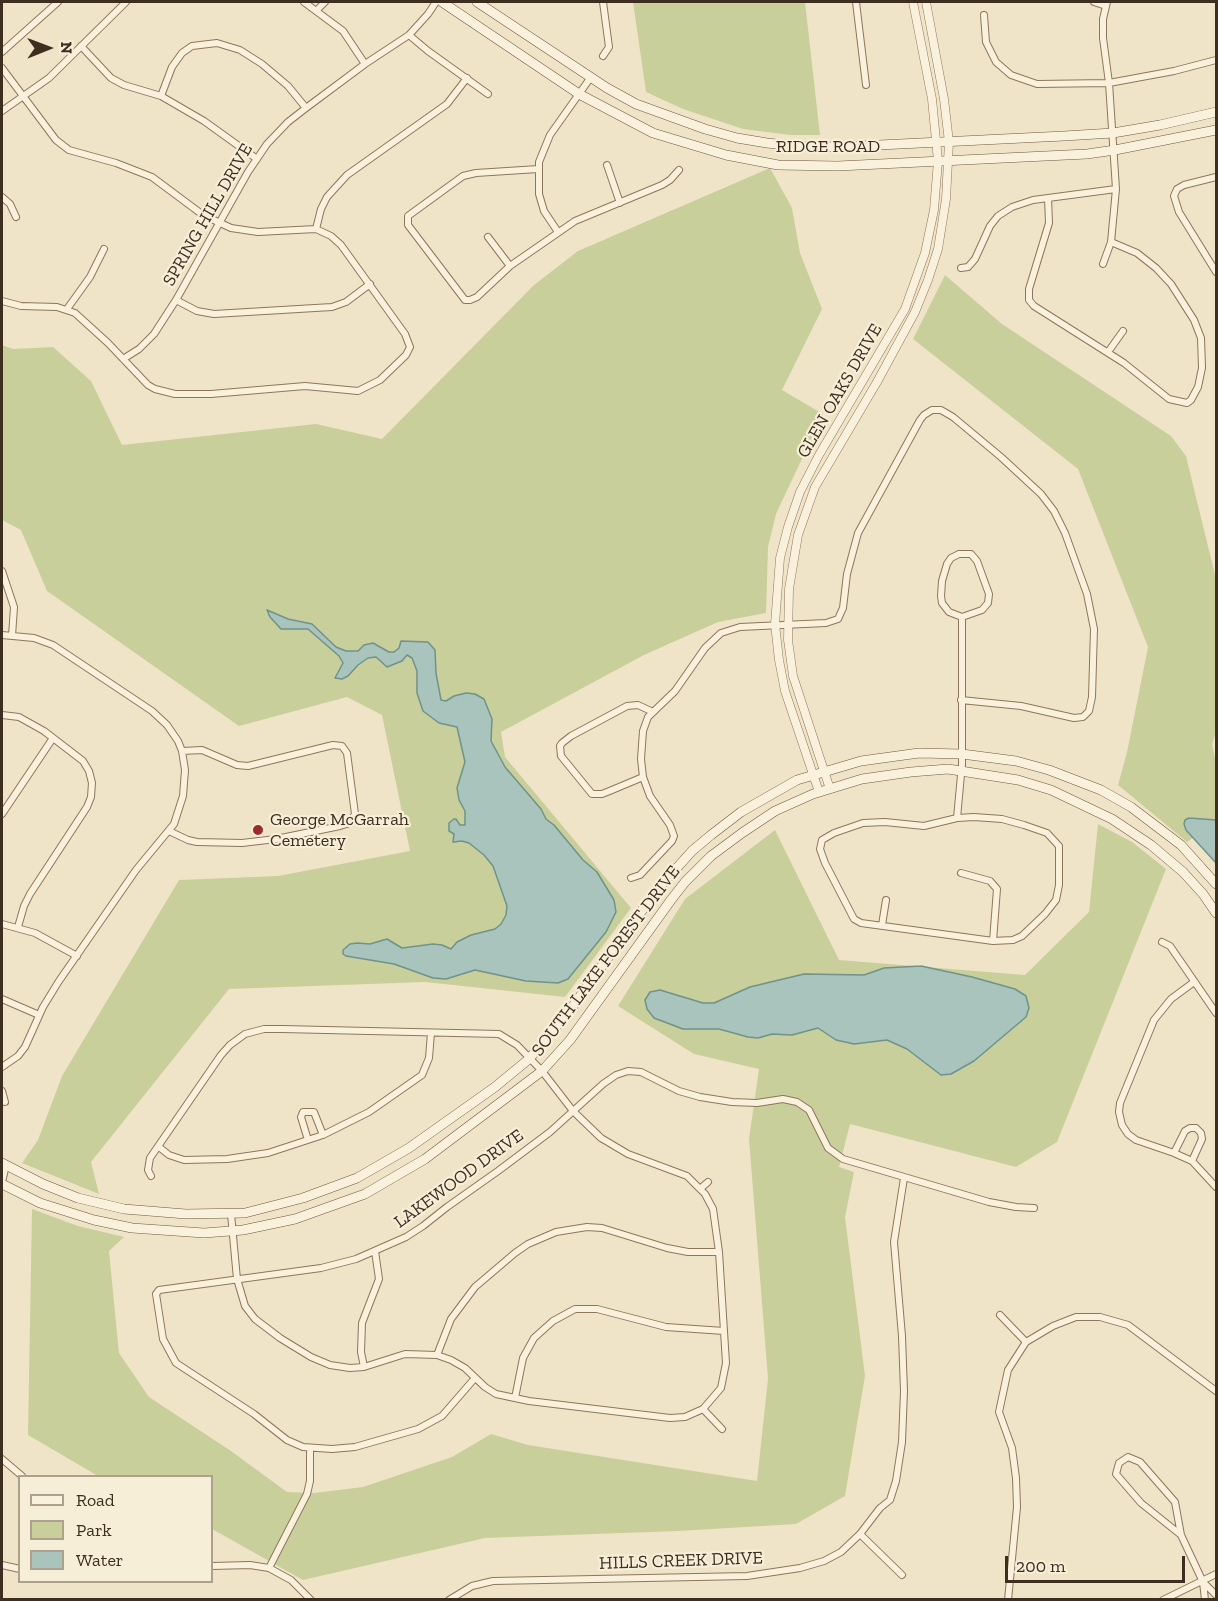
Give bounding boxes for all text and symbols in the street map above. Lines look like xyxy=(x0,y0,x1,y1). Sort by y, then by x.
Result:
north arrow xyxy=(18,18,78,78)
text: N xyxy=(57,41,76,54)
street label: RIDGE ROAD xyxy=(776,136,880,158)
street label: SPRING HILL DRIVE xyxy=(158,140,258,290)
street label: GLEN OAKS DRIVE xyxy=(793,320,887,462)
place label: George McGarrah Cemetery xyxy=(270,809,409,852)
marker: George McGarrah Cemetery xyxy=(251,823,265,837)
street label: SOUTH LAKE FOREST DRIVE xyxy=(527,861,685,1061)
street label: LAKEWOOD DRIVE xyxy=(390,1125,528,1233)
legend xyxy=(18,1475,213,1583)
text: Road xyxy=(76,1489,115,1511)
text: Park xyxy=(76,1519,112,1541)
scale bar xyxy=(1008,1544,1188,1582)
street label: HILLS CREEK DRIVE xyxy=(599,1547,763,1575)
text: Water xyxy=(76,1549,123,1571)
text: 200 m xyxy=(1016,1555,1066,1577)

